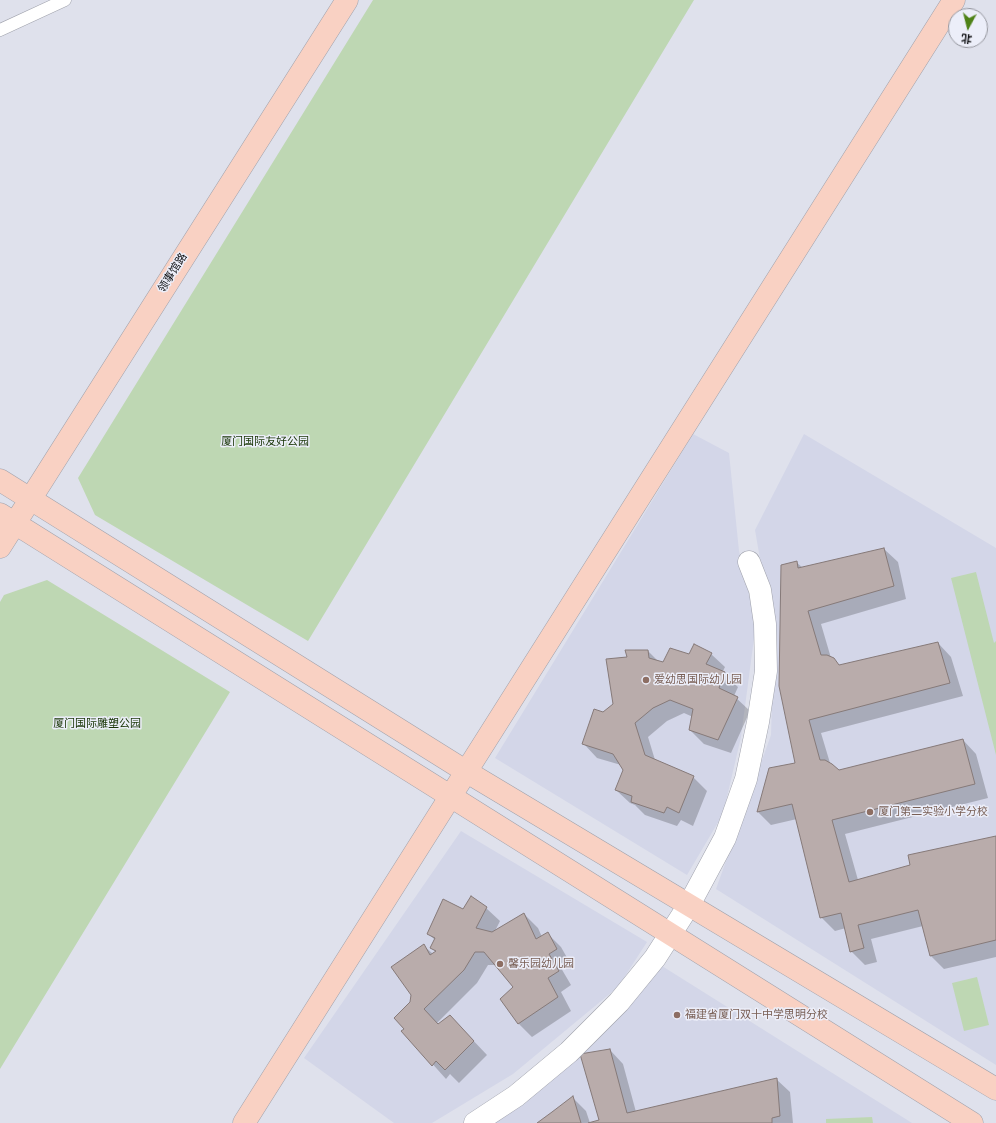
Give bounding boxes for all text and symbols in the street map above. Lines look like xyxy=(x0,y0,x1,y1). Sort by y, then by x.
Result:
north arrow xyxy=(948,8,988,48)
text: 北 xyxy=(960,30,973,48)
street label: 领事馆路 xyxy=(156,251,190,295)
park label: 厦门国际友好公园 xyxy=(221,435,309,449)
place label: 爱幼思国际幼儿园 xyxy=(654,673,742,687)
marker: 爱幼思国际幼儿园 xyxy=(641,675,651,685)
park label: 厦门国际雕塑公园 xyxy=(53,717,141,731)
place label: 厦门第二实验小学分校 xyxy=(878,805,988,819)
marker: 厦门第二实验小学分校 xyxy=(865,807,875,817)
place label: 馨乐园幼儿园 xyxy=(508,957,574,971)
marker: 馨乐园幼儿园 xyxy=(495,959,505,969)
place label: 福建省厦门双十中学思明分校 xyxy=(685,1008,828,1022)
marker: 福建省厦门双十中学思明分校 xyxy=(672,1010,682,1020)

